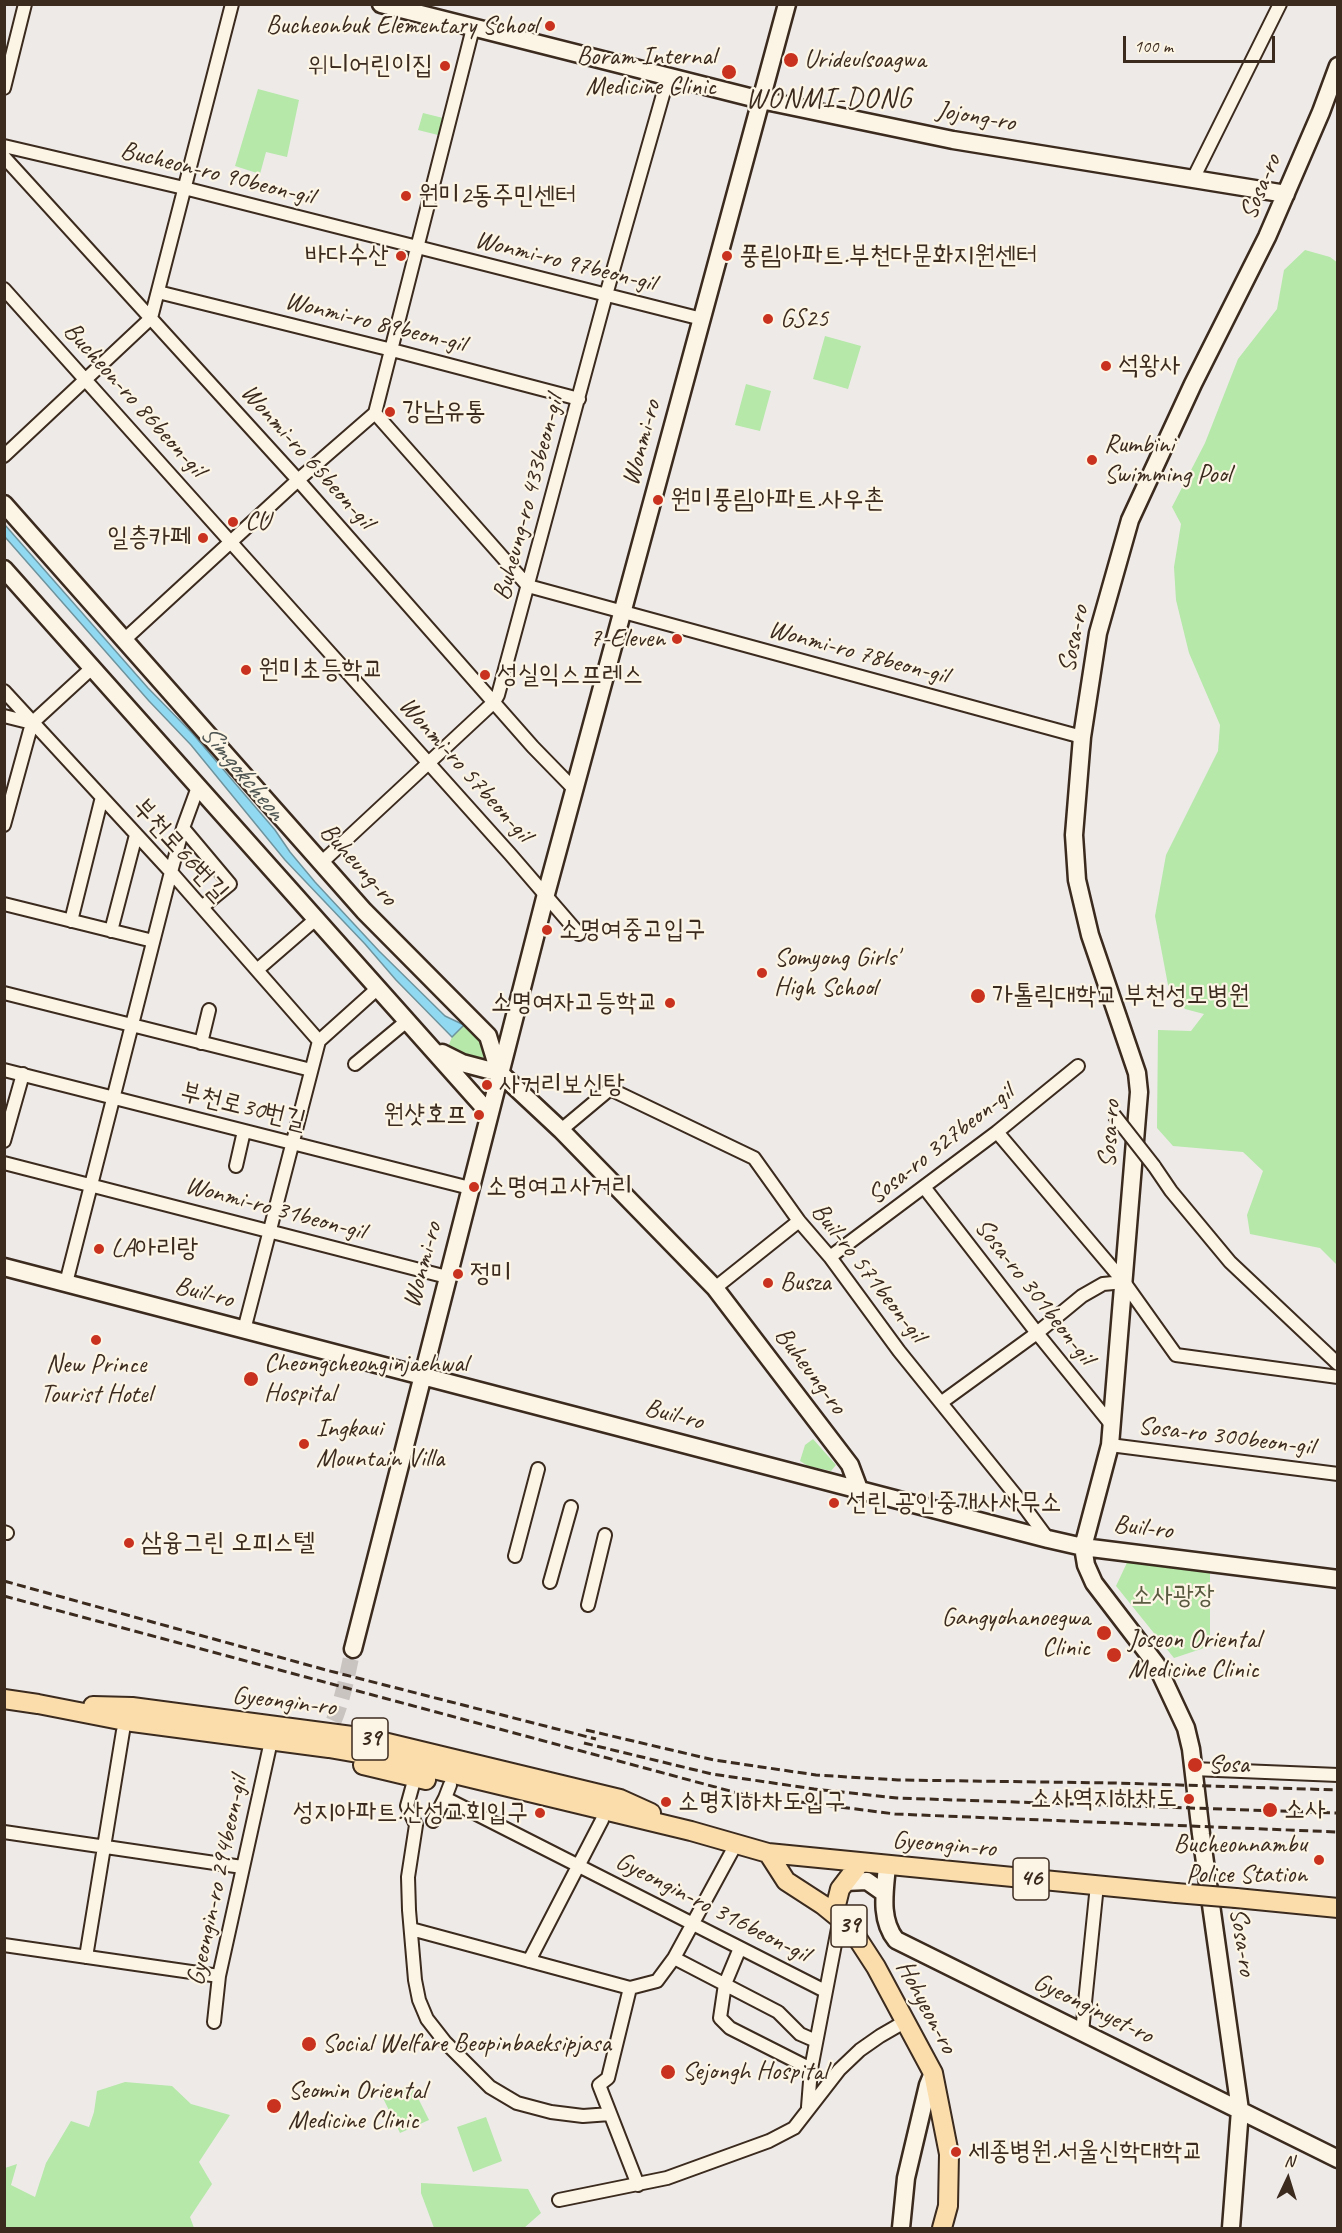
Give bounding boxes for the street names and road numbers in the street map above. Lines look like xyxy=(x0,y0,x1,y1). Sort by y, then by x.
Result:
street label: Jojong-ro xyxy=(934,95,1018,139)
street label: Bucheon-ro 90beon-gil xyxy=(117,135,317,213)
street label: Sosa-ro xyxy=(1233,150,1289,224)
street label: Wonmi-ro 97beon-gil xyxy=(472,224,658,300)
street label: Wonmi-ro 89beon-gil xyxy=(282,285,468,361)
street label: Bucheon-ro 86beon-gil xyxy=(56,316,212,484)
street label: Wonmi-ro 65beon-gil xyxy=(234,378,380,536)
street label: Buheung-ro 433beon-gil xyxy=(487,392,571,604)
street label: Wonmi-ro xyxy=(616,397,668,489)
street label: Sosa-ro xyxy=(1052,603,1096,675)
street label: Wonmi-ro 78beon-gil xyxy=(765,614,951,692)
street label: Wonmi-ro 57beon-gil xyxy=(392,691,538,849)
street label: 부천로66번길 xyxy=(126,792,234,908)
street label: Buheung-ro xyxy=(313,817,403,913)
street label: 부천로30번길 xyxy=(177,1076,309,1138)
street label: Sosa-ro 327beon-gil xyxy=(862,1078,1020,1212)
street label: Sosa-ro xyxy=(1092,1099,1128,1169)
street label: Wonmi-ro 31beon-gil xyxy=(182,1170,368,1248)
street label: Buil-ro 571beon-gil xyxy=(804,1197,932,1349)
street label: Sosa-ro 301beon-gil xyxy=(967,1213,1101,1371)
street label: Wonmi-ro xyxy=(397,1219,449,1311)
street label: Buil-ro xyxy=(171,1270,237,1316)
street label: Buheung-ro xyxy=(767,1321,853,1421)
street label: Buil-ro xyxy=(641,1392,707,1438)
street label: Sosa-ro 300beon-gil xyxy=(1136,1411,1316,1463)
street label: Buil-ro xyxy=(1112,1509,1174,1547)
street label: Gyeongin-ro xyxy=(231,1680,337,1724)
road number: 39 xyxy=(352,1718,388,1760)
street label: Gyeongin-ro 294beon-gil xyxy=(181,1773,255,1989)
street label: Gyeongin-ro xyxy=(891,1825,997,1865)
street label: Gyeongin-ro 316beon-gil xyxy=(610,1846,814,1970)
road number: 46 xyxy=(1013,1858,1049,1900)
road number: 39 xyxy=(831,1905,867,1947)
street label: Sosa-ro xyxy=(1222,1906,1262,1978)
street label: Hohyeon-ro xyxy=(888,1955,964,2059)
street label: Gyeonginyet-ro xyxy=(1028,1967,1158,2051)

